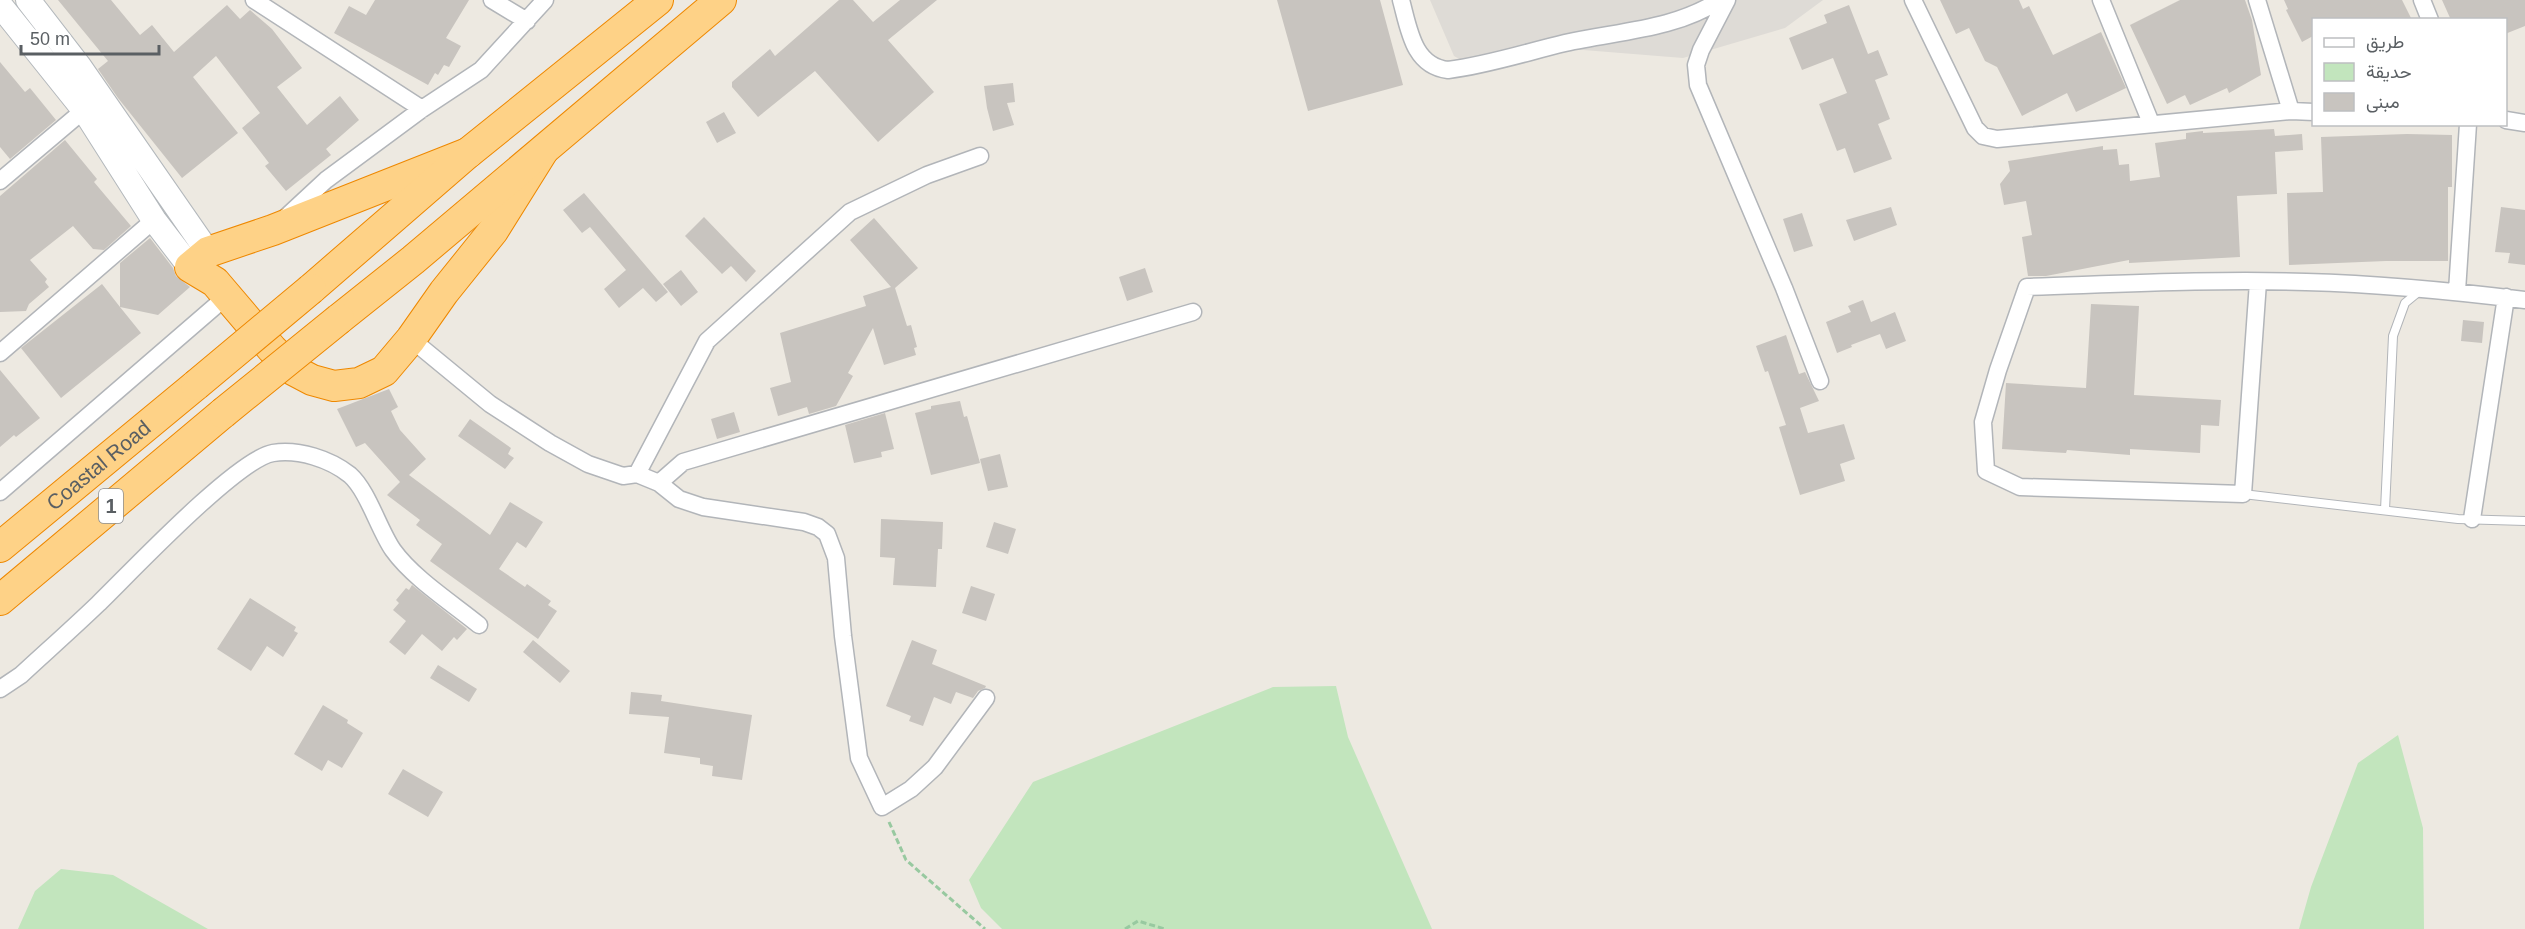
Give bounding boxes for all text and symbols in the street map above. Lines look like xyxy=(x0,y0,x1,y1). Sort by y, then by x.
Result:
scale bar xyxy=(21,18,159,56)
legend xyxy=(2312,18,2507,126)
text: 50 m xyxy=(30,29,70,49)
text: طريق xyxy=(2366,32,2404,53)
text: حديقة xyxy=(2366,62,2412,82)
text: مبنى xyxy=(2366,92,2400,113)
street label: Coastal Road xyxy=(42,416,155,514)
road number: 1 xyxy=(99,489,123,523)

